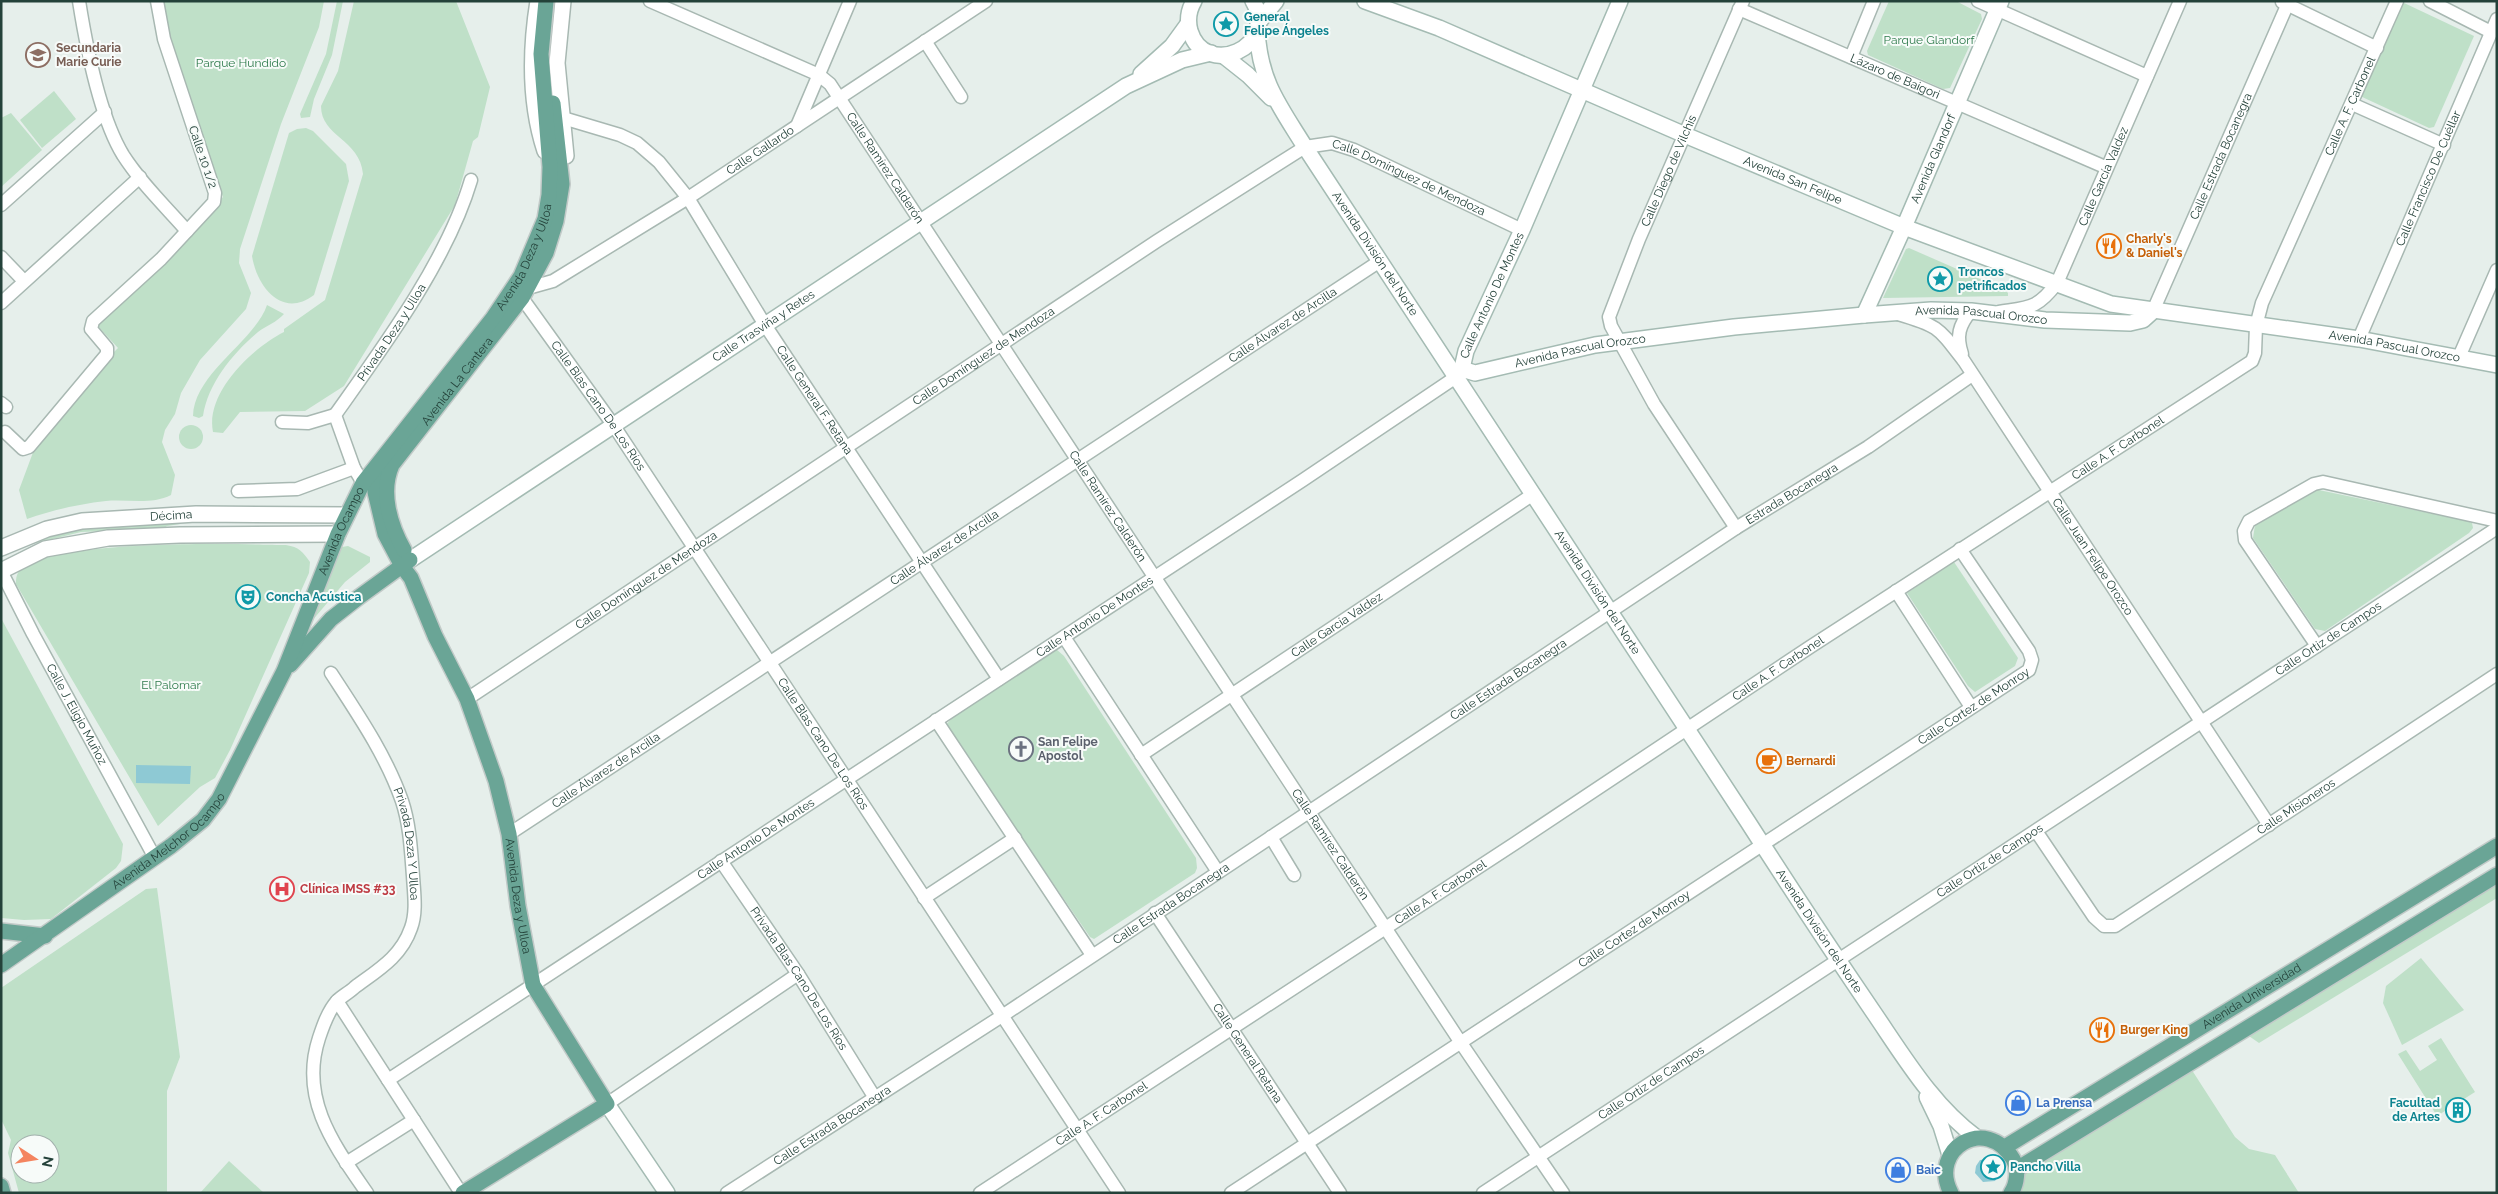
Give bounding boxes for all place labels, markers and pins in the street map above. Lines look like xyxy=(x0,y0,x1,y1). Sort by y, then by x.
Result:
place label: General Felipe Ángeles xyxy=(1244,10,1329,38)
place icon: General Felipe Ángeles xyxy=(1213,11,1239,37)
place label: Secundaria Marie Curie xyxy=(56,41,122,69)
school or university icon: Secundaria Marie Curie xyxy=(25,42,51,68)
place label: Charly's & Daniel's xyxy=(2126,232,2183,260)
restaurant icon: Charly's & Daniel's xyxy=(2096,233,2122,259)
place label: Troncos petrificados xyxy=(1958,265,2027,293)
place icon: Troncos petrificados xyxy=(1927,266,1953,292)
theatre icon: Concha Acústica xyxy=(235,584,261,610)
place label: Concha Acústica xyxy=(266,590,362,604)
place label: San Felipe Apostol xyxy=(1038,735,1098,763)
church icon: San Felipe Apostol xyxy=(1008,736,1034,762)
cafe icon: Bernardi xyxy=(1756,748,1782,774)
place label: Bernardi xyxy=(1786,754,1836,768)
hospital icon: Clínica IMSS #33 xyxy=(269,876,295,902)
place label: Clínica IMSS #33 xyxy=(300,882,396,896)
restaurant icon: Burger King xyxy=(2089,1017,2115,1043)
place label: Burger King xyxy=(2120,1023,2188,1037)
shop icon: La Prensa xyxy=(2005,1090,2031,1116)
place label: La Prensa xyxy=(2036,1096,2092,1110)
place label: Facultad de Artes xyxy=(2390,1096,2440,1124)
building icon: Facultad de Artes xyxy=(2445,1097,2471,1123)
place icon: Pancho Villa xyxy=(1980,1154,2006,1180)
shop icon: Baic xyxy=(1885,1157,1911,1183)
place label: Pancho Villa xyxy=(2010,1160,2081,1174)
place label: Baic xyxy=(1916,1163,1941,1177)

